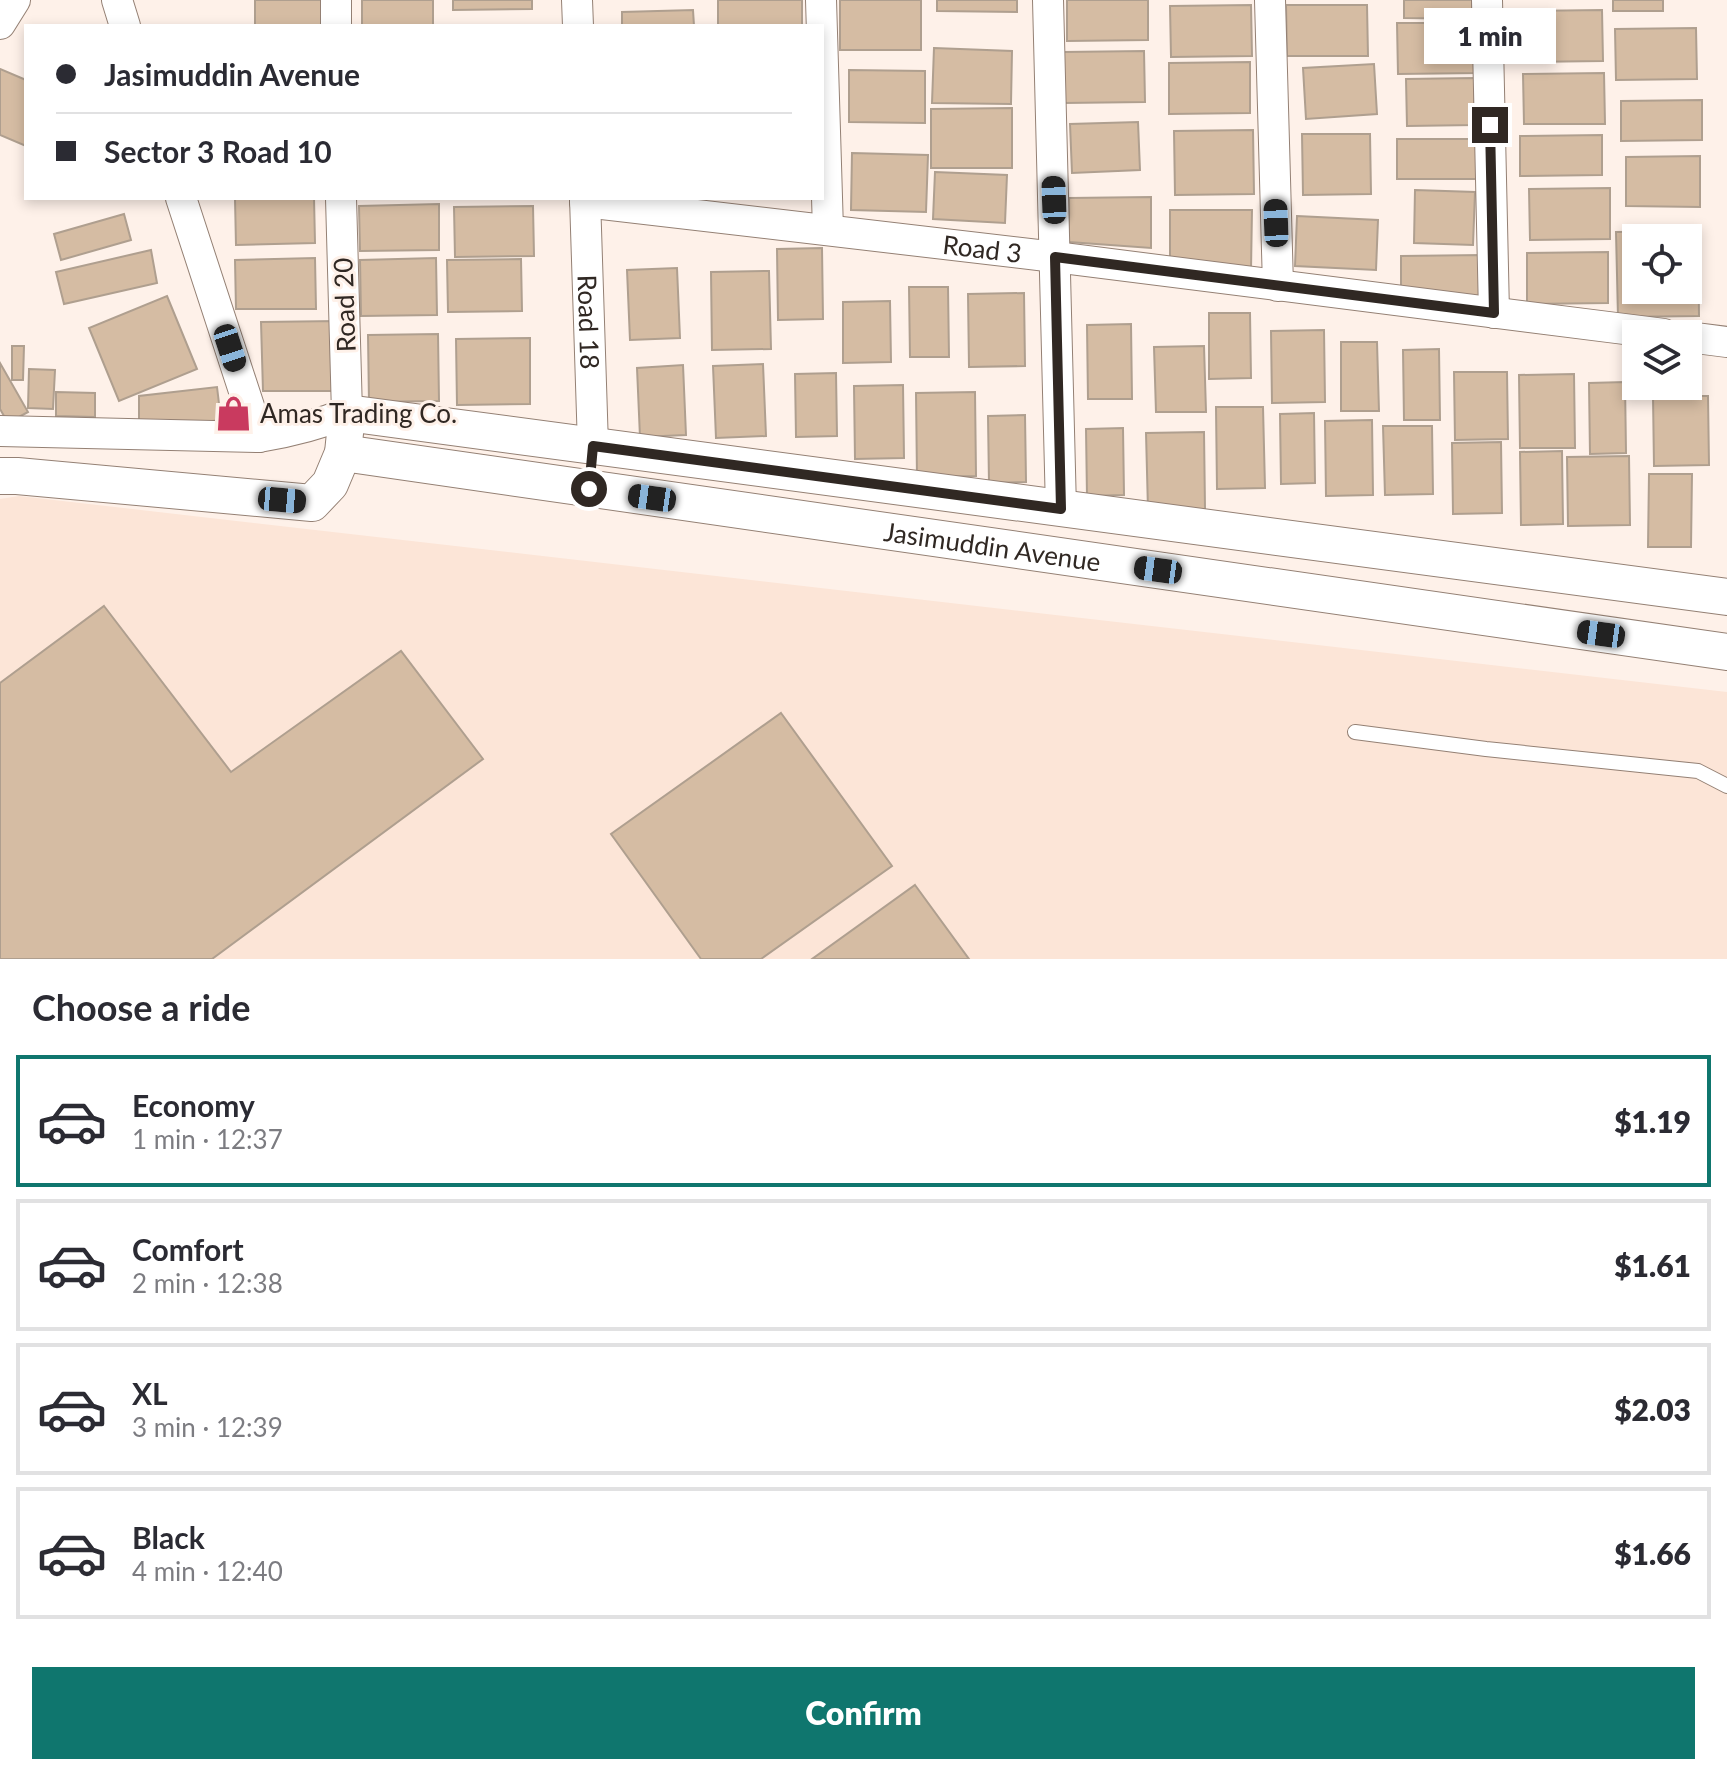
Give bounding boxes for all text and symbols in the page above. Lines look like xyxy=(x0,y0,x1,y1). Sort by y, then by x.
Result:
callout: 1 min xyxy=(1424,9,1556,65)
text: 1 min xyxy=(1458,20,1522,52)
text: Jasimuddin Avenue xyxy=(104,56,360,92)
route end xyxy=(1472,107,1508,143)
text: Sector 3 Road 10 xyxy=(104,133,332,169)
car xyxy=(1041,176,1067,224)
car xyxy=(1263,199,1289,247)
map controls xyxy=(1622,224,1702,400)
button: locate xyxy=(1622,224,1702,304)
street label: Road 3 xyxy=(941,228,1024,269)
street label: Road 20 xyxy=(326,257,362,353)
street label: Road 18 xyxy=(571,274,607,370)
button: layers xyxy=(1622,320,1702,400)
car xyxy=(211,321,249,375)
shop icon: Amas Trading Co. xyxy=(215,394,253,432)
place label: Amas Trading Co. xyxy=(260,397,457,429)
route start xyxy=(571,471,607,507)
car xyxy=(627,483,677,513)
car xyxy=(257,486,307,514)
street label: Jasimuddin Avenue xyxy=(882,515,1103,578)
car xyxy=(1133,555,1183,585)
car xyxy=(1576,619,1626,649)
text: Choose a ride xyxy=(32,985,251,1029)
icon: car xyxy=(36,1085,108,1157)
text: Economy xyxy=(132,1087,255,1123)
text: $1.19 xyxy=(1614,1103,1691,1139)
text: 1 min · 12:37 xyxy=(132,1123,283,1155)
icon: car xyxy=(36,1229,108,1301)
text: Comfort xyxy=(132,1231,244,1267)
text: $1.61 xyxy=(1614,1247,1691,1283)
text: 2 min · 12:38 xyxy=(132,1267,283,1299)
icon: car xyxy=(36,1373,108,1445)
text: XL xyxy=(132,1375,168,1411)
text: $2.03 xyxy=(1614,1391,1691,1427)
text: 3 min · 12:39 xyxy=(132,1411,283,1443)
icon: car xyxy=(36,1517,108,1589)
text: Black xyxy=(132,1519,205,1555)
text: $1.66 xyxy=(1614,1535,1691,1571)
text: 4 min · 12:40 xyxy=(132,1555,283,1587)
button: Confirm xyxy=(32,1667,1695,1759)

